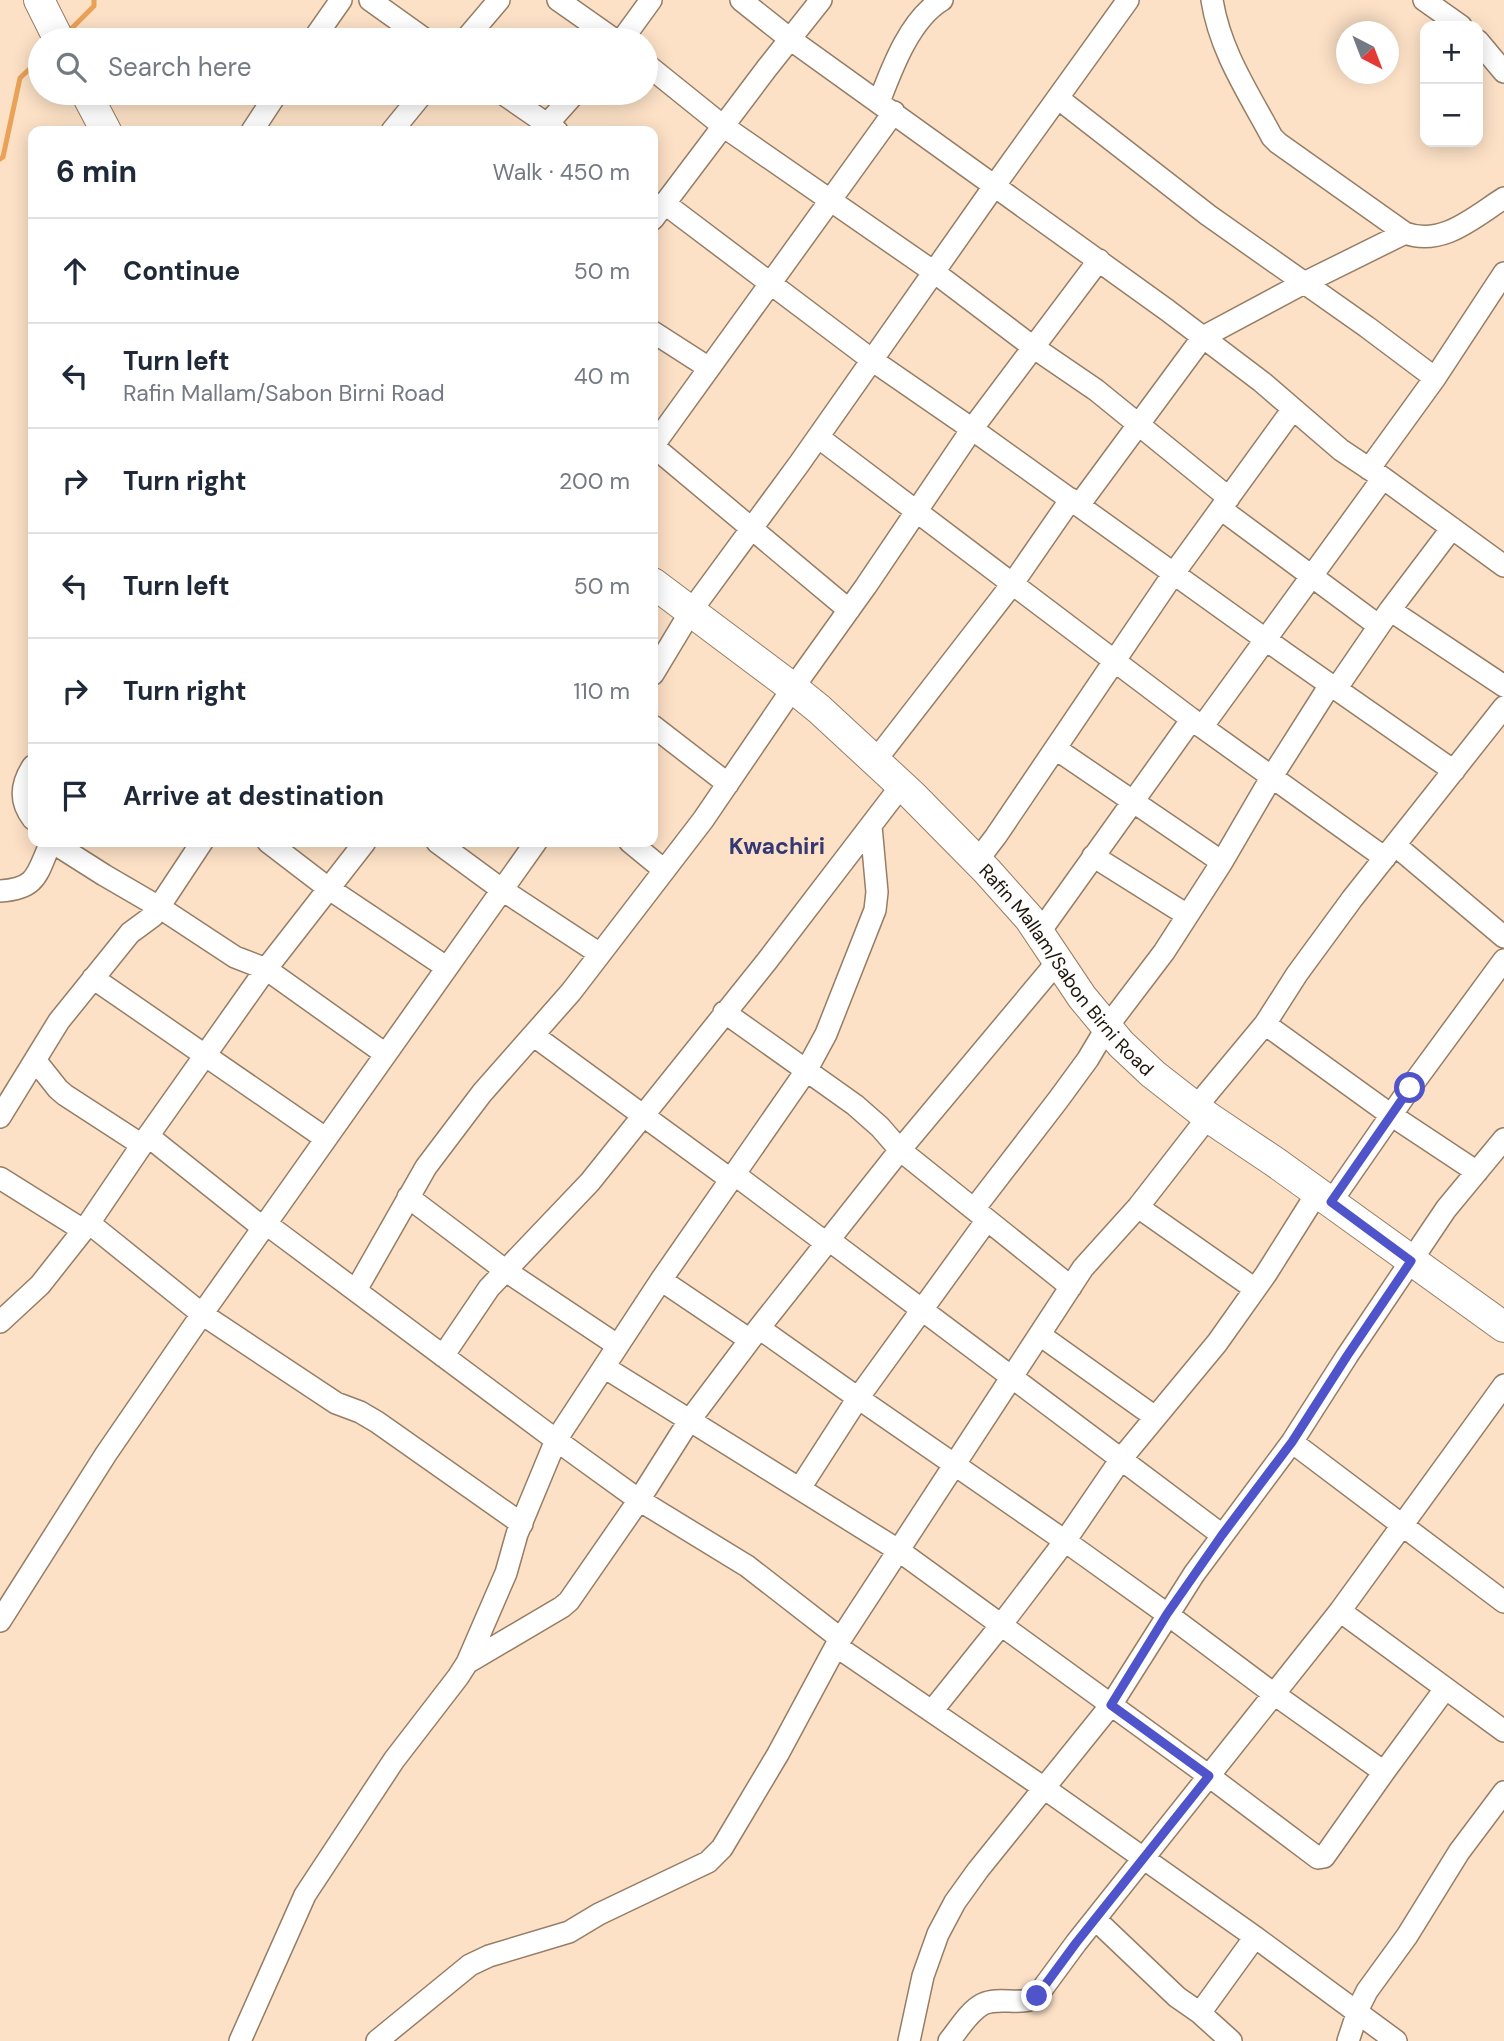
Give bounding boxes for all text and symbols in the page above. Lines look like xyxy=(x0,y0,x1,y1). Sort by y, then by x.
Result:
north arrow xyxy=(1336,21,1399,84)
map controls xyxy=(1420,21,1483,147)
button: + xyxy=(1420,21,1483,84)
search box xyxy=(28,28,658,105)
icon: search xyxy=(52,48,90,86)
text: Search here xyxy=(108,50,251,84)
button: − xyxy=(1420,84,1483,147)
text: 6 min xyxy=(56,152,137,191)
text: Walk · 450 m xyxy=(493,157,630,187)
icon: ahead xyxy=(56,252,94,290)
text: Continue xyxy=(123,254,240,288)
text: 50 m xyxy=(574,256,630,286)
text: Turn left xyxy=(123,344,230,378)
icon: left xyxy=(56,357,94,395)
text: 40 m xyxy=(574,361,630,391)
text: Rafin Mallam/Sabon Birni Road xyxy=(123,378,445,408)
icon: right xyxy=(56,462,94,500)
text: Turn right xyxy=(123,464,247,498)
text: 200 m xyxy=(559,466,630,496)
icon: left xyxy=(56,567,94,605)
text: Turn left xyxy=(123,569,230,603)
text: 50 m xyxy=(574,571,630,601)
icon: right xyxy=(56,672,94,710)
text: Turn right xyxy=(123,674,247,708)
text: 110 m xyxy=(573,676,630,706)
icon: arrive xyxy=(56,777,94,815)
text: Arrive at destination xyxy=(123,779,384,813)
district label: Kwachiri xyxy=(729,831,825,861)
street label: Rafin Mallam/Sabon Birni Road xyxy=(974,858,1159,1081)
route start xyxy=(1394,1072,1425,1103)
route end xyxy=(1021,1980,1052,2011)

